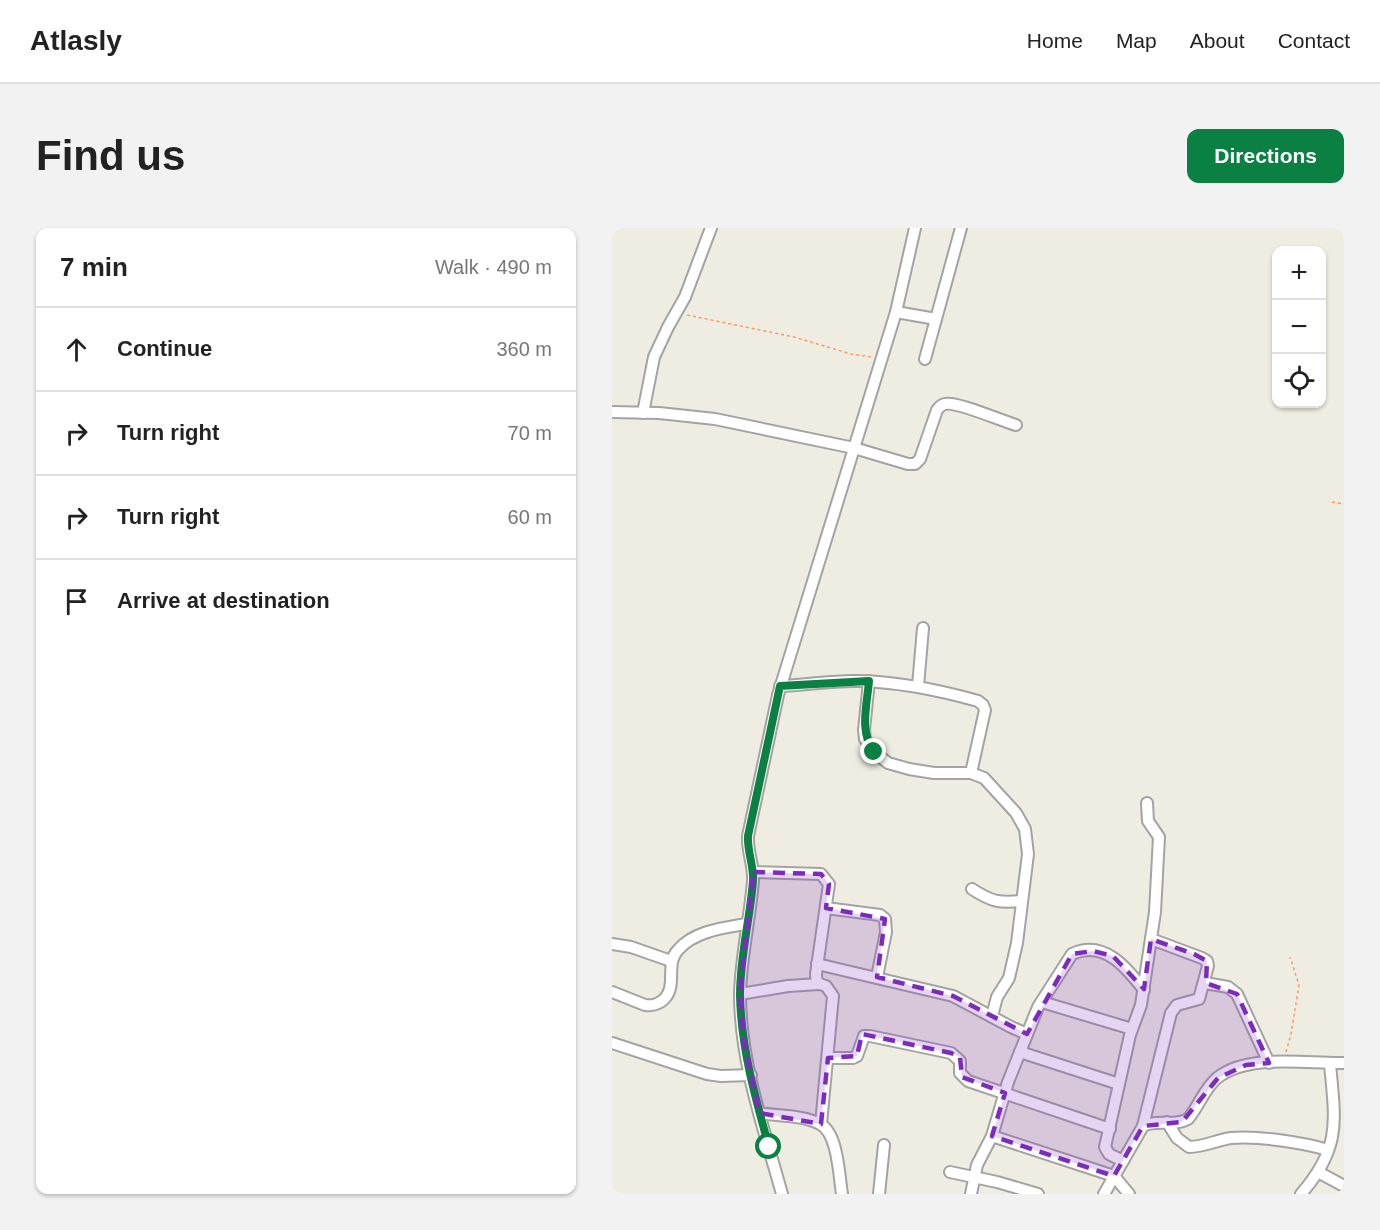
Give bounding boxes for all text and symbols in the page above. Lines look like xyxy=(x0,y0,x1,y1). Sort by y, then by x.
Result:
text: Atlasly xyxy=(30,25,122,56)
text: Home xyxy=(1027,29,1083,52)
text: Map xyxy=(1116,29,1157,52)
text: About xyxy=(1190,29,1245,52)
text: Contact xyxy=(1278,29,1350,52)
button: Directions xyxy=(1187,129,1344,183)
text: Find us xyxy=(36,132,185,179)
map controls xyxy=(1272,246,1326,408)
button: + xyxy=(1272,246,1326,300)
text: 7 min xyxy=(60,252,128,282)
text: Walk · 490 m xyxy=(435,256,552,278)
button: − xyxy=(1272,300,1326,354)
icon: ahead xyxy=(60,333,93,366)
text: Continue xyxy=(117,336,212,361)
text: 360 m xyxy=(496,338,552,360)
button: locate xyxy=(1272,354,1326,408)
icon: right xyxy=(60,417,93,450)
text: Turn right xyxy=(117,420,219,445)
text: 70 m xyxy=(508,422,552,444)
icon: right xyxy=(60,501,93,534)
text: Turn right xyxy=(117,504,219,529)
text: 60 m xyxy=(508,506,552,528)
icon: arrive xyxy=(60,585,93,618)
text: Arrive at destination xyxy=(117,588,330,613)
route end xyxy=(860,738,886,764)
route start xyxy=(755,1133,781,1159)

